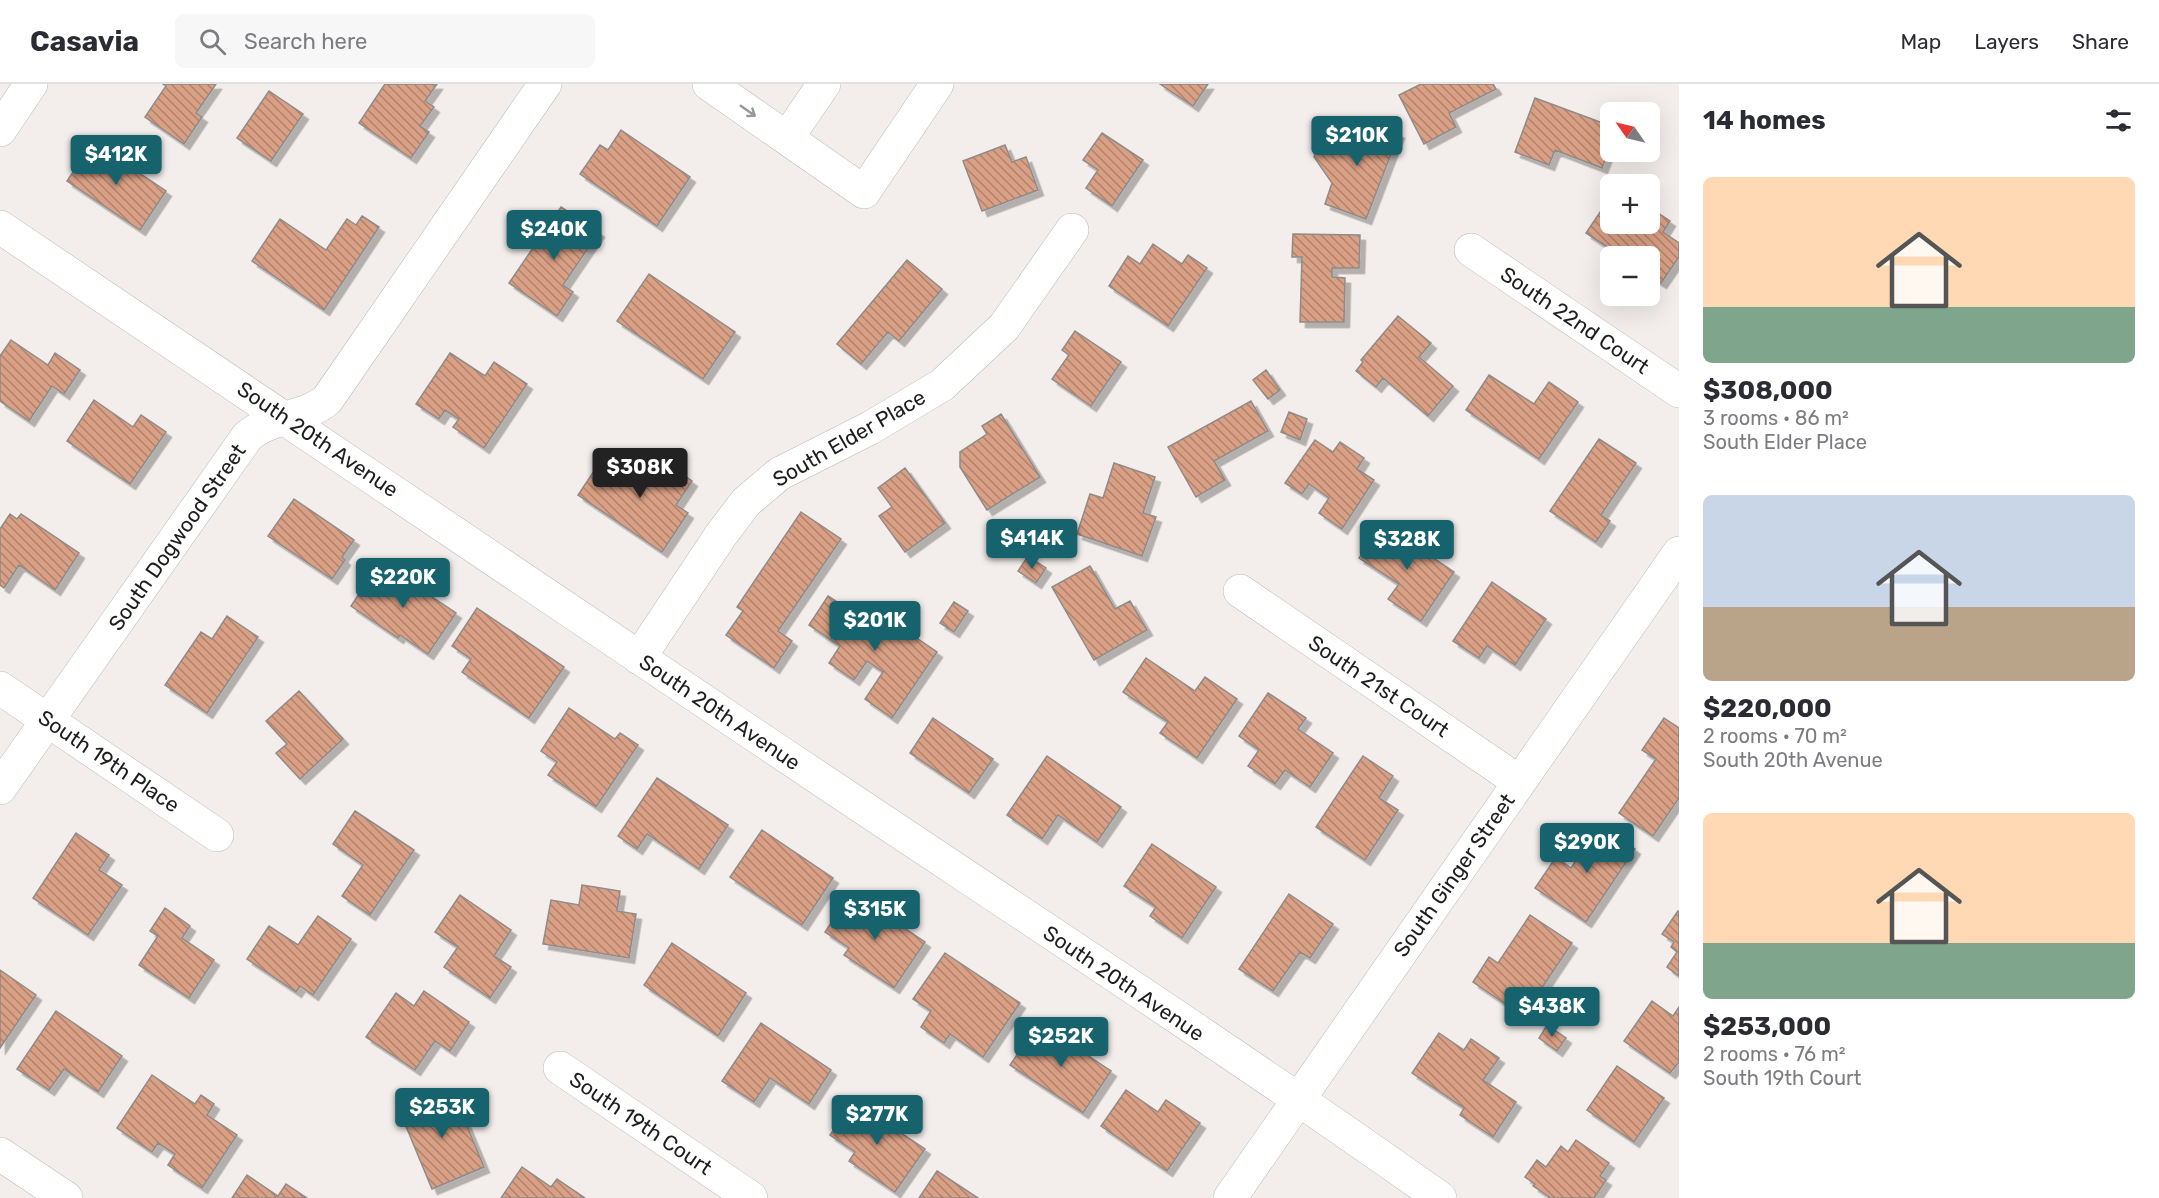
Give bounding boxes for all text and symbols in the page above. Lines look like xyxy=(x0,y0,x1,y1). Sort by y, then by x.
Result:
search box xyxy=(175,14,595,68)
text: Casavia xyxy=(30,25,139,58)
icon: search xyxy=(196,25,229,58)
text: Search here xyxy=(244,28,367,55)
text: Map xyxy=(1900,29,1941,54)
text: Layers xyxy=(1974,29,2039,54)
text: Share xyxy=(2072,29,2129,54)
north arrow xyxy=(1600,102,1660,162)
map controls xyxy=(1600,102,1660,306)
icon: filters xyxy=(2102,104,2135,137)
one-way arrow xyxy=(740,105,756,117)
text: 14 homes xyxy=(1703,105,1826,136)
pin: $210K xyxy=(1315,116,1399,167)
text: $210K xyxy=(1325,123,1389,147)
pin: $412K xyxy=(74,135,158,186)
text: $412K xyxy=(85,142,147,166)
button: + xyxy=(1600,174,1660,234)
pin: $240K xyxy=(512,210,596,261)
icon: home xyxy=(1865,216,1973,324)
text: $240K xyxy=(521,217,587,241)
button: − xyxy=(1600,246,1660,306)
street label: South 22nd Court xyxy=(1496,261,1654,379)
text: $308,000 xyxy=(1703,375,1833,406)
street label: South 20th Avenue xyxy=(233,376,403,502)
street label: South Elder Place xyxy=(768,384,930,492)
text: 3 rooms · 86 m² xyxy=(1703,406,1849,430)
text: South Elder Place xyxy=(1703,430,1867,454)
street label: South Dogwood Street xyxy=(103,439,251,635)
pin: $308K xyxy=(598,448,682,499)
text: $308K xyxy=(607,455,673,479)
pin: $414K xyxy=(990,519,1074,570)
pin: $328K xyxy=(1365,520,1449,571)
text: $414K xyxy=(1000,526,1064,550)
text: $328K xyxy=(1374,527,1440,551)
icon: home xyxy=(1865,534,1973,642)
pin: $220K xyxy=(361,558,445,609)
text: $220K xyxy=(370,565,436,589)
pin: $201K xyxy=(833,601,917,652)
text: $201K xyxy=(843,608,907,632)
street label: South 21st Court xyxy=(1304,630,1454,742)
street label: South 20th Avenue xyxy=(635,649,805,775)
text: $220,000 xyxy=(1703,693,1832,724)
street label: South 19th Place xyxy=(34,704,184,818)
text: 2 rooms · 70 m² xyxy=(1703,724,1847,748)
text: South 20th Avenue xyxy=(1703,748,1883,772)
street label: South Ginger Street xyxy=(1388,789,1520,961)
pin: $290K xyxy=(1545,823,1629,874)
text: $290K xyxy=(1554,830,1620,854)
icon: home xyxy=(1865,852,1973,960)
pin: $315K xyxy=(833,890,917,941)
text: $315K xyxy=(844,897,906,921)
street label: South 20th Avenue xyxy=(1039,920,1209,1046)
pin: $438K xyxy=(1510,987,1594,1038)
text: $438K xyxy=(1519,994,1586,1018)
text: $253,000 xyxy=(1703,1011,1831,1042)
pin: $252K xyxy=(1019,1017,1103,1068)
text: $252K xyxy=(1028,1024,1094,1048)
text: 2 rooms · 76 m² xyxy=(1703,1042,1846,1066)
street label: South 19th Court xyxy=(565,1066,717,1180)
text: South 19th Court xyxy=(1703,1066,1861,1090)
pin: $253K xyxy=(400,1088,484,1139)
text: $253K xyxy=(409,1095,475,1119)
pin: $277K xyxy=(835,1095,919,1146)
text: $277K xyxy=(846,1102,908,1126)

